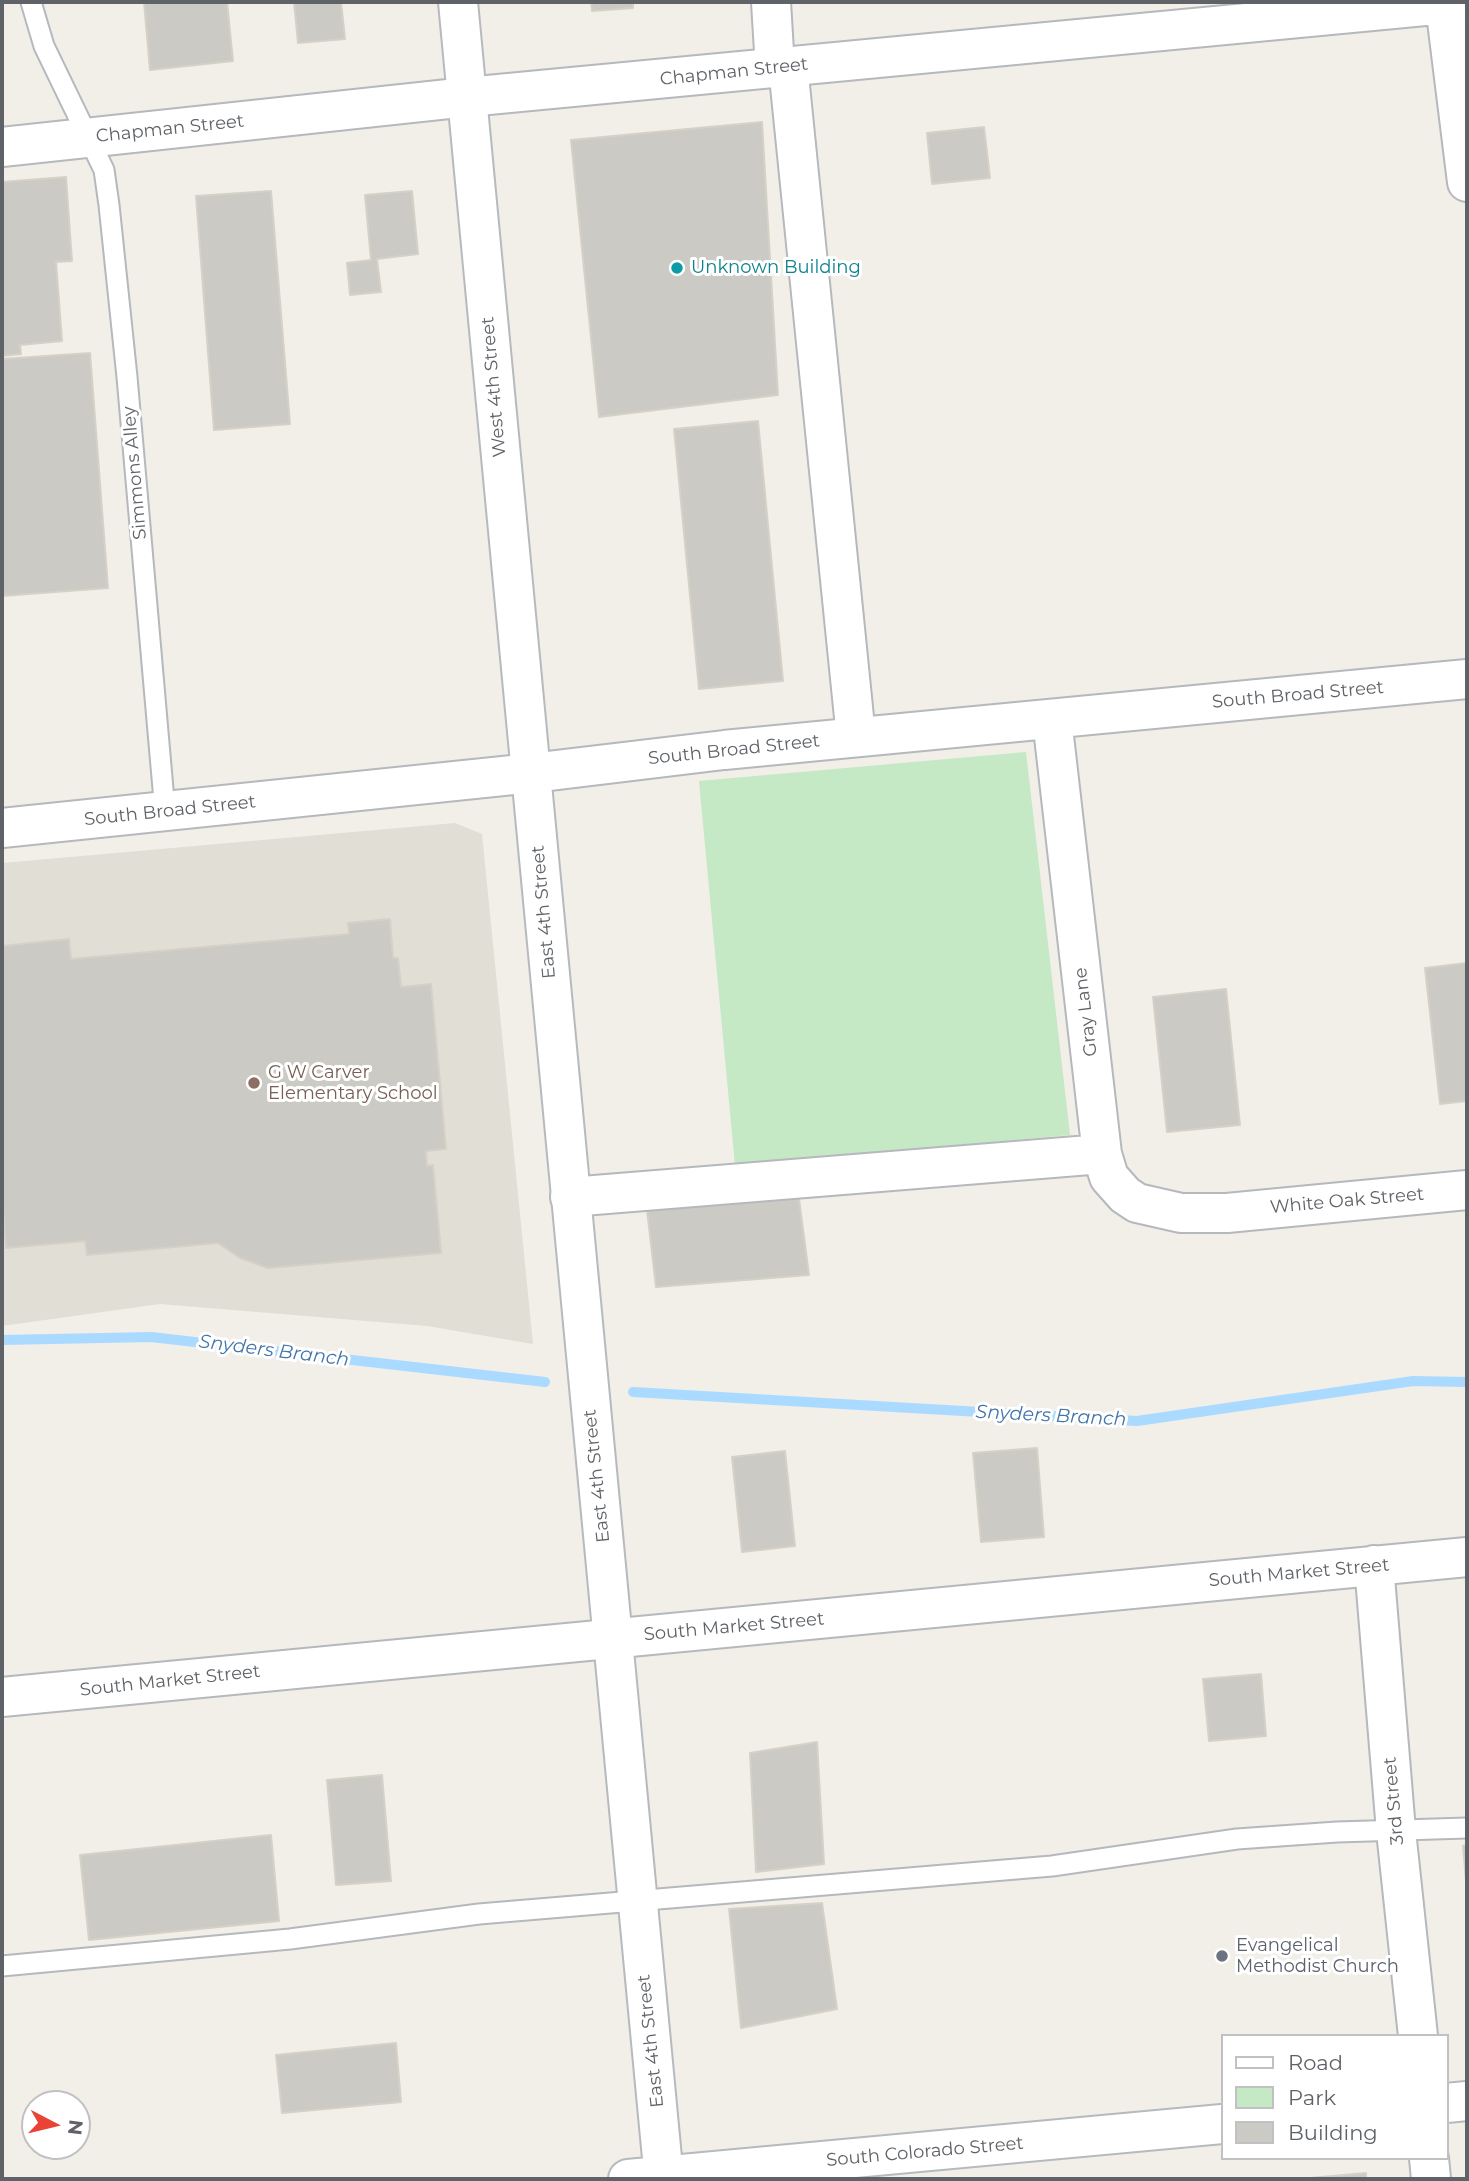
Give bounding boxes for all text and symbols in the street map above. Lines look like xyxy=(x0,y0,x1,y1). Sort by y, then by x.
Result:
street label: Chapman Street xyxy=(659,53,809,91)
street label: Chapman Street xyxy=(95,110,245,148)
place label: Unknown Building xyxy=(691,257,861,279)
marker: Unknown Building xyxy=(669,260,685,276)
street label: West 4th Street xyxy=(477,316,511,458)
street label: Simmons Alley xyxy=(118,405,152,541)
street label: South Broad Street xyxy=(1211,677,1385,713)
street label: South Broad Street xyxy=(647,730,821,770)
street label: South Broad Street xyxy=(83,791,257,831)
street label: East 4th Street xyxy=(527,844,561,980)
street label: Gray Lane xyxy=(1070,966,1102,1058)
place label: G W Carver Elementary School xyxy=(268,1062,438,1104)
marker: G W Carver Elementary School xyxy=(246,1075,262,1091)
street label: White Oak Street xyxy=(1269,1183,1425,1219)
water label: Snyders Branch xyxy=(198,1330,350,1372)
water label: Snyders Branch xyxy=(975,1401,1127,1431)
street label: East 4th Street xyxy=(579,1408,615,1544)
street label: South Market Street xyxy=(1208,1554,1390,1592)
street label: South Market Street xyxy=(643,1608,825,1646)
street label: South Market Street xyxy=(79,1661,261,1701)
street label: 3rd Street xyxy=(1379,1756,1409,1846)
place label: Evangelical Methodist Church xyxy=(1236,1935,1399,1978)
marker: Evangelical Methodist Church xyxy=(1214,1948,1230,1964)
street label: East 4th Street xyxy=(633,1973,669,2109)
legend xyxy=(1220,2034,1448,2160)
text: Road xyxy=(1288,2050,1343,2075)
text: Park xyxy=(1288,2085,1336,2110)
north arrow xyxy=(21,2090,91,2160)
text: N xyxy=(63,2118,88,2136)
text: Building xyxy=(1288,2120,1378,2145)
street label: South Colorado Street xyxy=(825,2133,1025,2171)

